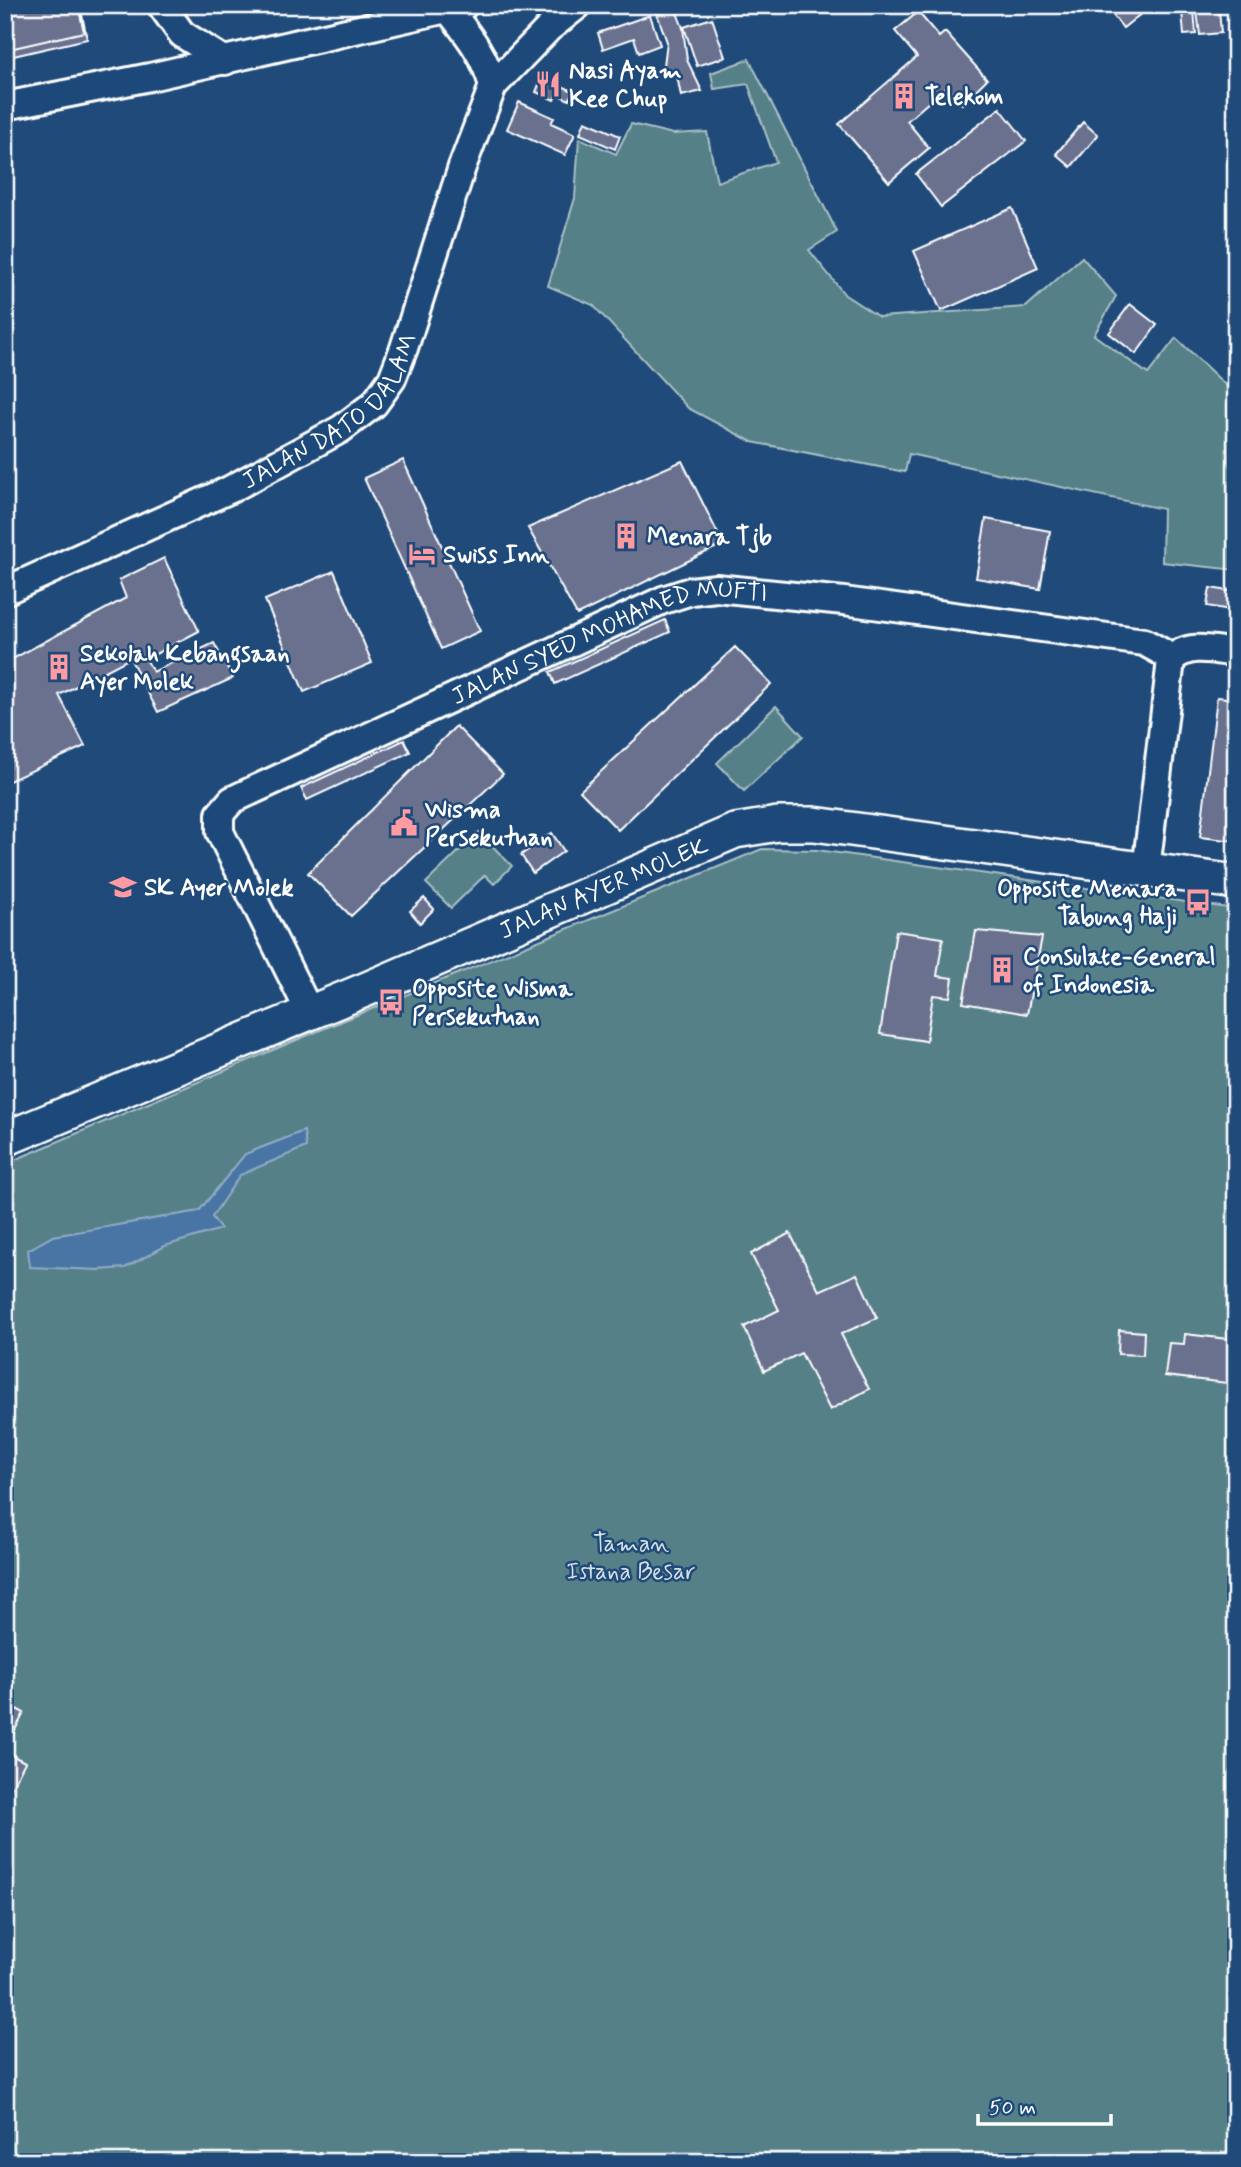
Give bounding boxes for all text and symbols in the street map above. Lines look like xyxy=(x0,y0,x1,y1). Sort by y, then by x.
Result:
place label: Nasi Ayam Kee Chup xyxy=(569,56,682,115)
restaurant icon: Nasi Ayam Kee Chup xyxy=(533,69,563,99)
building icon: Telekom xyxy=(889,81,919,111)
place label: Telekom xyxy=(925,82,1003,113)
street label: JALAN DATO DALAM xyxy=(237,329,425,497)
building icon: Menara Tjb xyxy=(611,521,641,551)
place label: Menara Tjb xyxy=(647,522,772,553)
hotel icon: Swiss Inn xyxy=(407,539,437,569)
place label: Swiss Inn xyxy=(443,540,550,571)
street label: JALAN SYED MOHAMED MUFTI xyxy=(447,574,769,713)
place label: Sekolah Kebangsaan Ayer Molek xyxy=(80,639,290,698)
building icon: Sekolah Kebangsaan Ayer Molek xyxy=(44,652,74,682)
place label: Wisma Persekutuan xyxy=(424,795,553,854)
public building icon: Wisma Persekutuan xyxy=(389,808,419,838)
street label: JALAN AYER MOLEK xyxy=(495,831,713,947)
school or university icon: SK Ayer Molek xyxy=(108,872,138,902)
place label: SK Ayer Molek xyxy=(144,873,294,904)
place label: Opposite Menara Tabung Haji xyxy=(997,874,1177,934)
bus stop icon: Opposite Menara Tabung Haji xyxy=(1183,887,1213,917)
place label: Consulate-General of Indonesia xyxy=(1023,942,1215,1001)
building icon: Consulate-General of Indonesia xyxy=(987,955,1017,985)
place label: Opposite Wisma Persekutuan xyxy=(412,974,573,1033)
bus stop icon: Opposite Wisma Persekutuan xyxy=(376,987,406,1017)
park label: Taman Istana Besar xyxy=(566,1529,696,1588)
scale bar xyxy=(978,2083,1112,2127)
text: 50 m xyxy=(989,2094,1036,2122)

